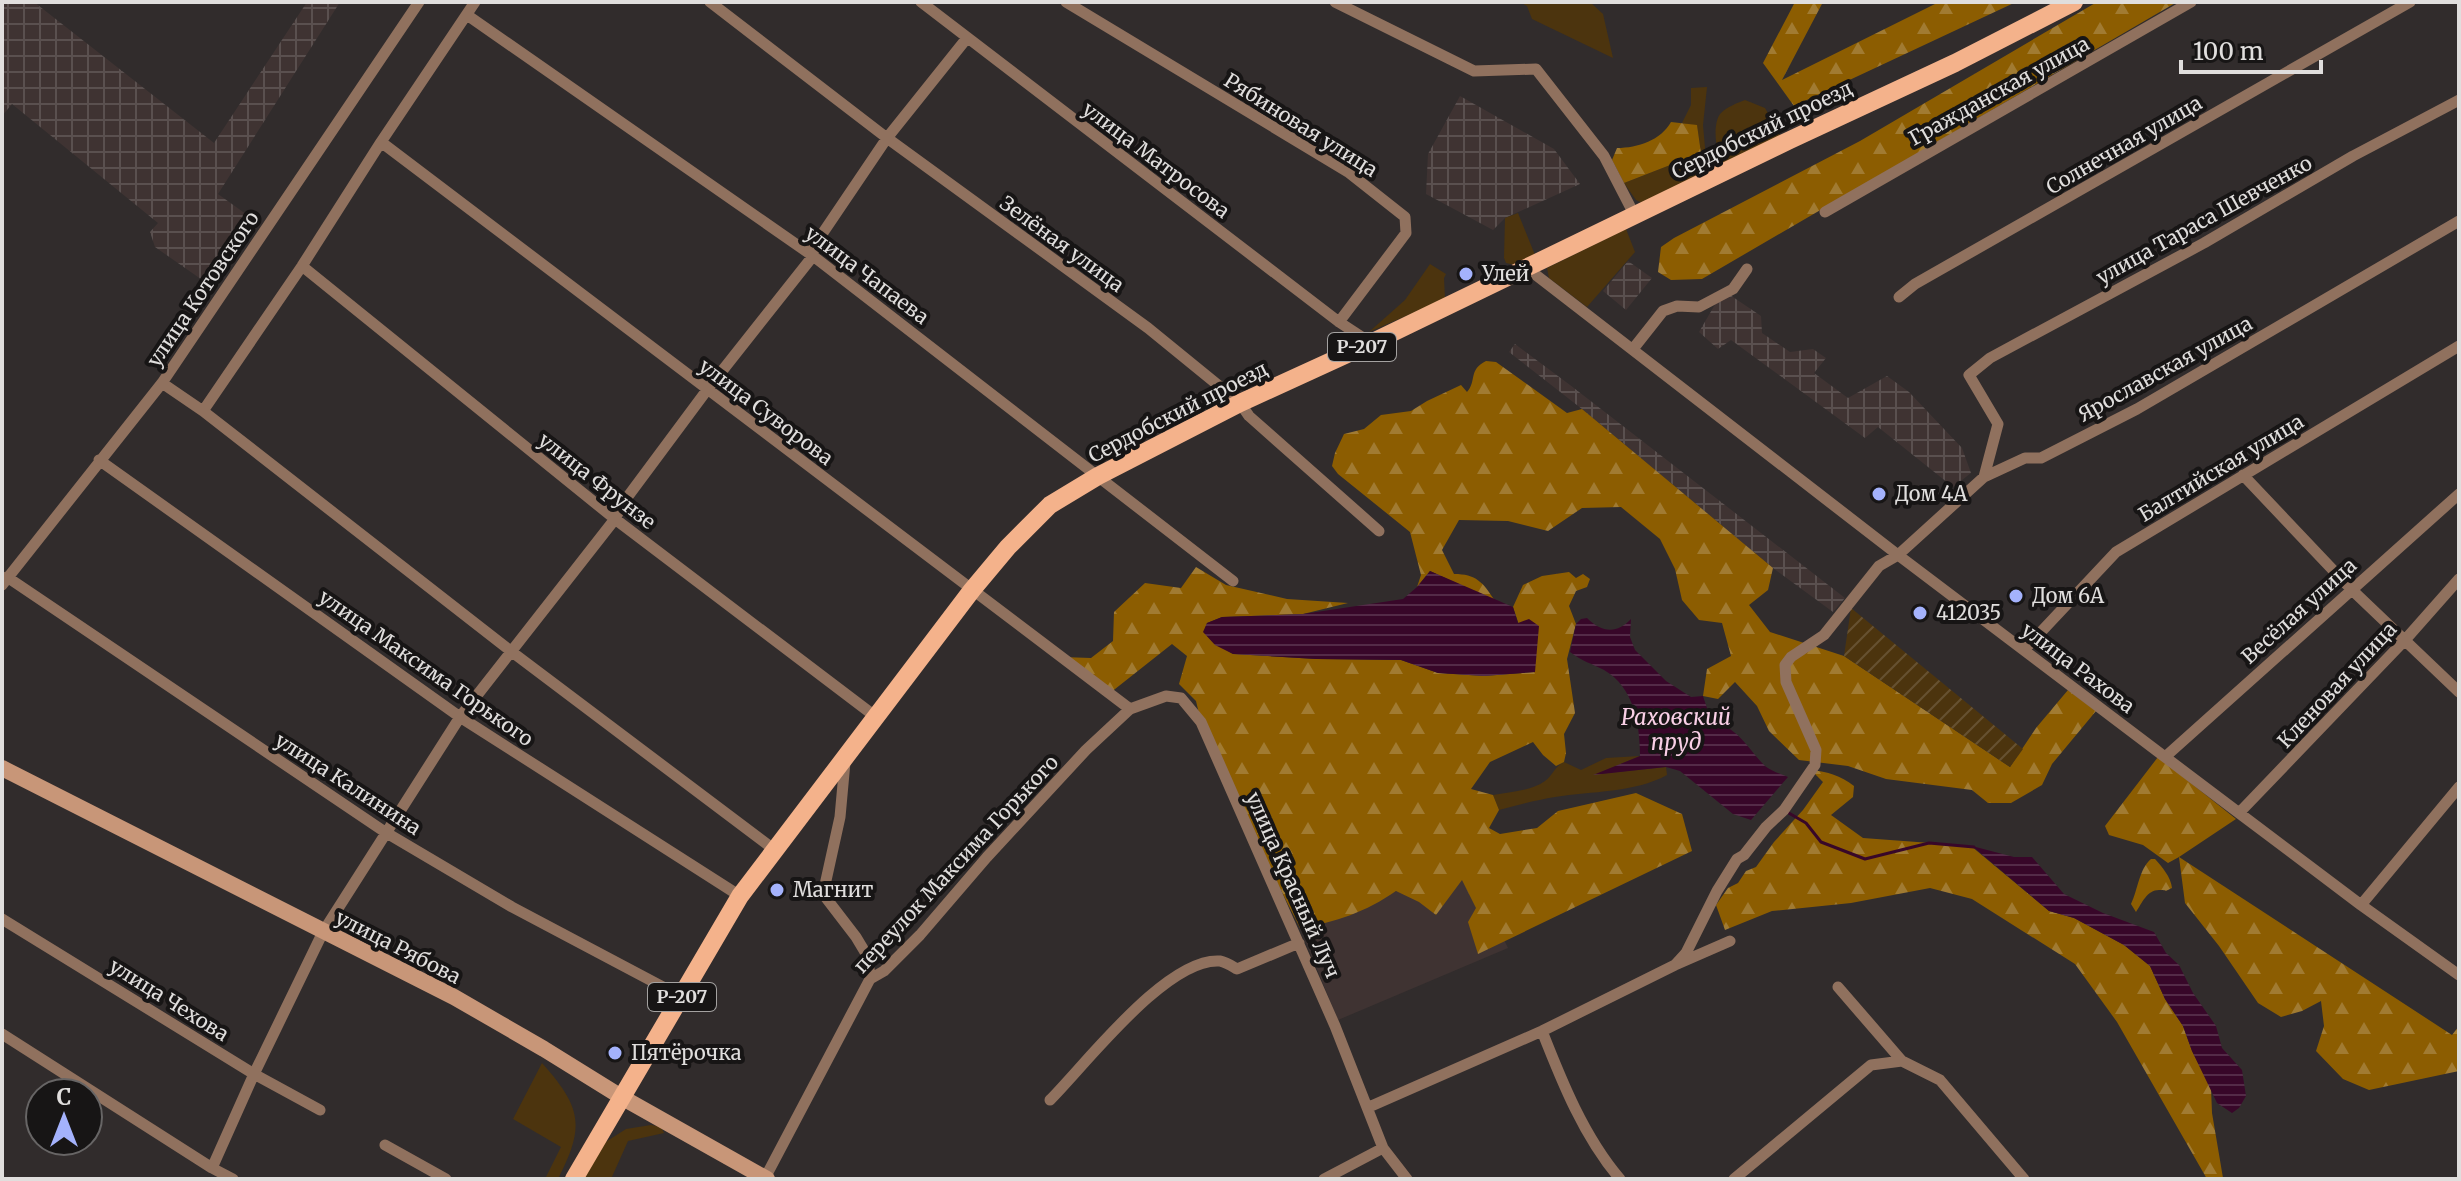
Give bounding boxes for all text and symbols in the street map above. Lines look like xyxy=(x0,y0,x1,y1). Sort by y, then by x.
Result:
scale bar xyxy=(2181,24,2321,74)
street label: Гражданская улица xyxy=(1904,30,2094,151)
text: 100 m xyxy=(2193,36,2264,67)
street label: Рябиновая улица xyxy=(1220,67,1383,182)
street label: Сердобский проезд xyxy=(1667,75,1856,184)
street label: Солнечная улица xyxy=(2041,90,2206,199)
street label: улица Матросова xyxy=(1078,96,1235,223)
street label: улица Тараса Шевченко xyxy=(2091,150,2316,289)
street label: Зелёная улица xyxy=(995,190,1129,297)
street label: улица Котовского xyxy=(141,206,264,371)
street label: улица Чапаева xyxy=(801,220,934,329)
place label: Улей xyxy=(1481,261,1530,286)
marker: Улей xyxy=(1457,265,1475,283)
street label: Ярославская улица xyxy=(2073,310,2256,427)
road number: Р-207 xyxy=(1328,333,1396,361)
street label: улица Суворова xyxy=(694,353,838,470)
street label: Сердобский проезд xyxy=(1084,355,1272,468)
street label: Балтийская улица xyxy=(2134,408,2308,527)
street label: улица Фрунзе xyxy=(534,427,661,534)
place label: Дом 4А xyxy=(1895,481,1968,506)
marker: Дом 4А xyxy=(1870,485,1888,503)
street label: Весёлая улица xyxy=(2236,552,2361,669)
place label: Дом 6А xyxy=(2032,583,2105,608)
street label: улица Максима Горького xyxy=(314,584,539,751)
marker: Дом 6А xyxy=(2007,587,2025,605)
place label: 412035 xyxy=(1936,600,2001,625)
marker: 412035 xyxy=(1911,604,1929,622)
street label: Кленовая улица xyxy=(2272,616,2402,753)
street label: улица Рахова xyxy=(2017,617,2140,718)
water label: Раховский пруд xyxy=(1621,703,1731,756)
street label: улица Калинина xyxy=(271,727,426,840)
street label: переулок Максима Горького xyxy=(848,749,1064,978)
street label: улица Красный Луч xyxy=(1241,788,1346,982)
place label: Магнит xyxy=(793,877,873,902)
marker: Магнит xyxy=(768,881,786,899)
street label: улица Рябова xyxy=(331,904,465,989)
street label: улица Чехова xyxy=(105,953,234,1046)
road number: Р-207 xyxy=(648,983,716,1011)
place label: Пятёрочка xyxy=(631,1040,742,1065)
marker: Пятёрочка xyxy=(606,1044,624,1062)
north arrow xyxy=(24,1077,104,1157)
text: С xyxy=(57,1083,71,1111)

